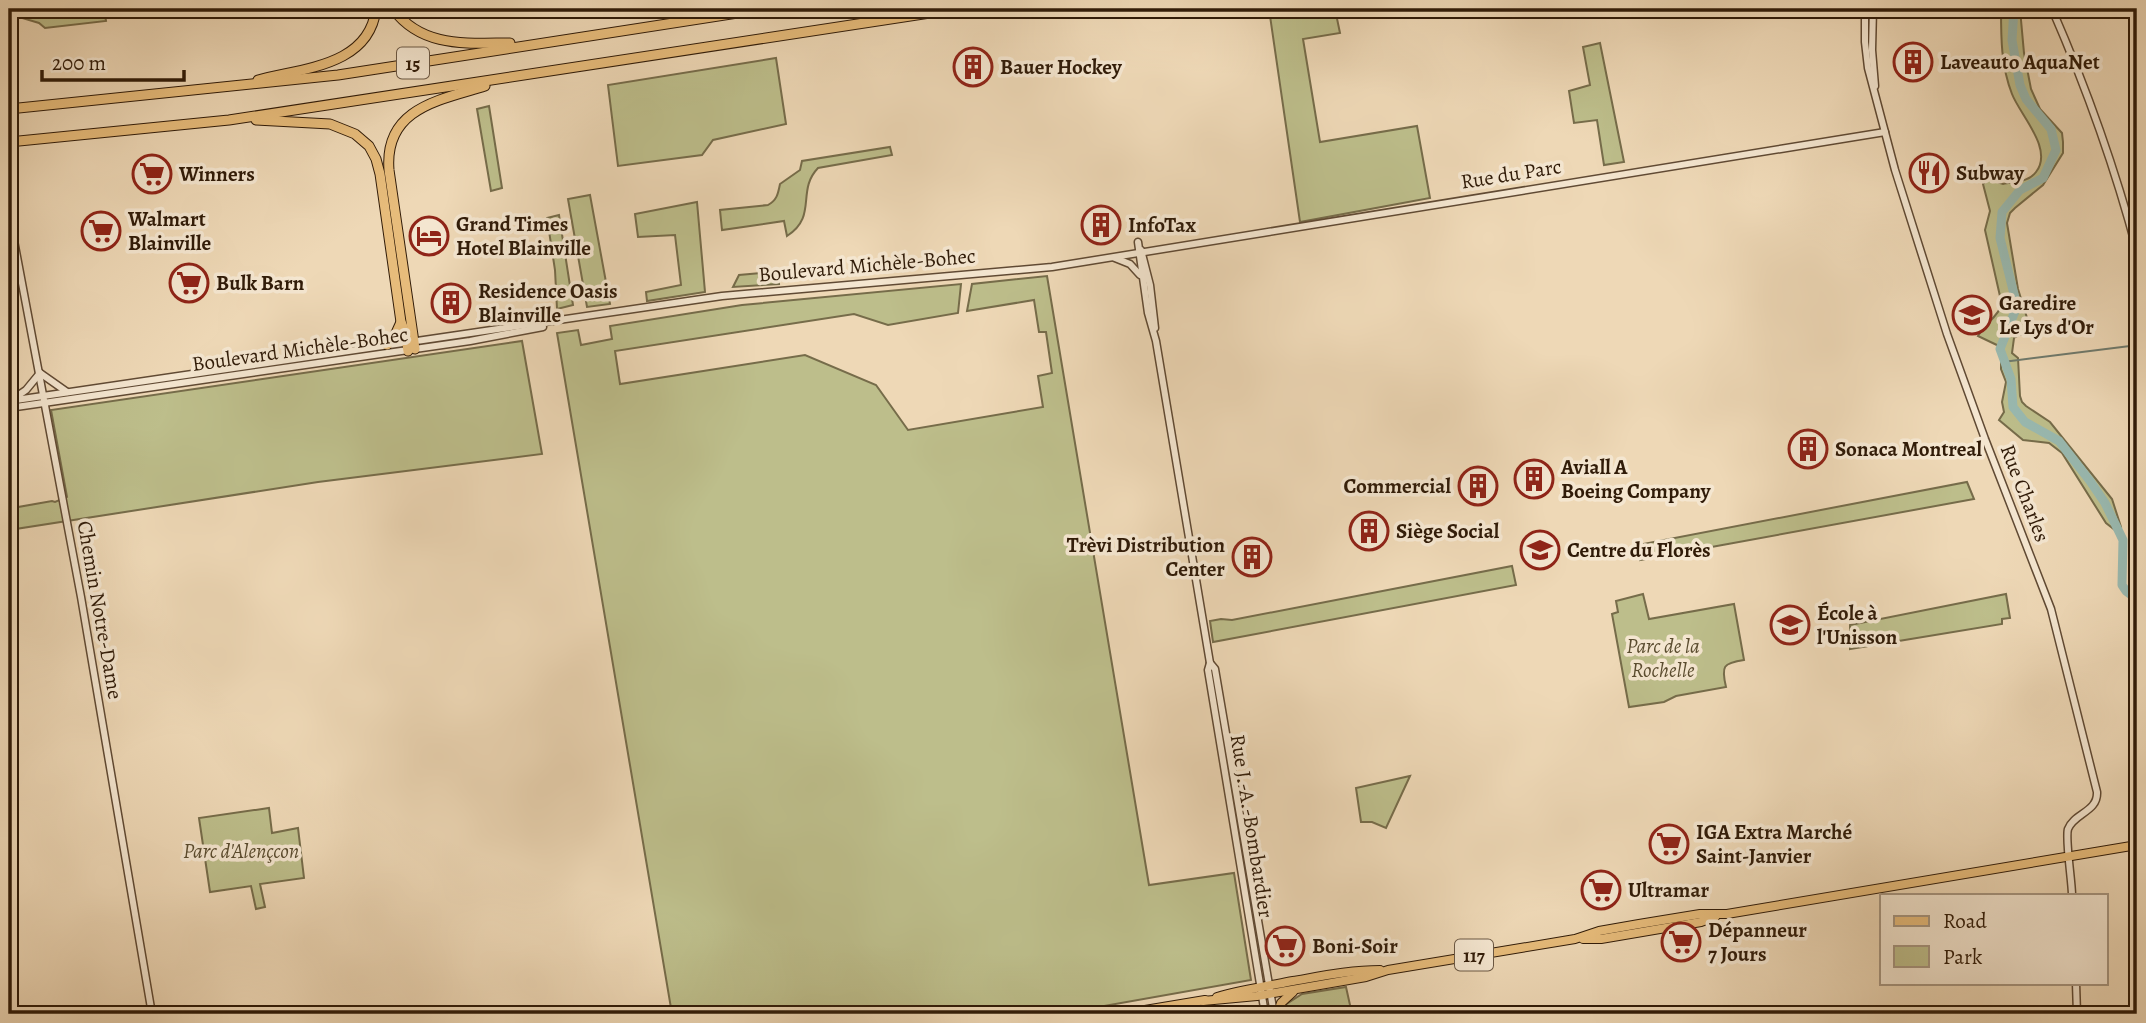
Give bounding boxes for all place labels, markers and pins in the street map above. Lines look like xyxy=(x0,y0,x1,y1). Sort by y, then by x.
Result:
building icon: Laveauto AquaNet xyxy=(1892,41,1934,83)
building icon: Bauer Hockey xyxy=(952,46,994,88)
place label: Laveauto AquaNet xyxy=(1940,48,2100,76)
place label: Bauer Hockey xyxy=(1000,53,1123,81)
restaurant icon: Subway xyxy=(1908,152,1950,194)
supermarket icon: Winners xyxy=(131,153,173,195)
place label: Subway xyxy=(1956,159,2025,187)
place label: Winners xyxy=(178,160,255,188)
building icon: InfoTax xyxy=(1080,204,1122,246)
place label: Walmart Blainville xyxy=(127,205,211,257)
supermarket icon: Walmart Blainville xyxy=(80,210,122,252)
place label: Grand Times Hotel Blainville xyxy=(456,210,591,262)
place label: InfoTax xyxy=(1128,211,1196,239)
hotel icon: Grand Times Hotel Blainville xyxy=(408,215,450,257)
supermarket icon: Bulk Barn xyxy=(168,262,210,304)
place label: Bulk Barn xyxy=(216,269,305,297)
place label: Residence Oasis Blainville xyxy=(478,277,618,329)
building icon: Residence Oasis Blainville xyxy=(430,282,472,324)
place label: Garedire Le Lys d'Or xyxy=(1999,289,2094,341)
school or university icon: Garedire Le Lys d'Or xyxy=(1951,294,1993,336)
building icon: Sonaca Montreal xyxy=(1787,428,1829,470)
place label: Sonaca Montreal xyxy=(1835,435,1983,463)
place label: Aviall A Boeing Company xyxy=(1560,453,1712,505)
building icon: Aviall A Boeing Company xyxy=(1513,458,1555,500)
building icon: Commercial xyxy=(1457,465,1499,507)
place label: Commercial xyxy=(1343,472,1451,500)
building icon: Siège Social xyxy=(1348,510,1390,552)
place label: Siège Social xyxy=(1396,517,1500,545)
school or university icon: Centre du Florès xyxy=(1519,529,1561,571)
place label: Trèvi Distribution Center xyxy=(1067,531,1225,583)
building icon: Trèvi Distribution Center xyxy=(1231,536,1273,578)
place label: Centre du Florès xyxy=(1567,536,1711,564)
place label: École à l'Unisson xyxy=(1817,599,1898,651)
school or university icon: École à l'Unisson xyxy=(1769,604,1811,646)
place label: IGA Extra Marché Saint-Janvier xyxy=(1696,818,1852,870)
supermarket icon: IGA Extra Marché Saint-Janvier xyxy=(1648,823,1690,865)
supermarket icon: Ultramar xyxy=(1580,869,1622,911)
place label: Ultramar xyxy=(1628,876,1710,904)
place label: Dépanneur 7 Jours xyxy=(1708,916,1807,968)
supermarket icon: Dépanneur 7 Jours xyxy=(1660,921,1702,963)
supermarket icon: Boni-Soir xyxy=(1264,925,1306,967)
place label: Boni-Soir xyxy=(1312,932,1398,960)

